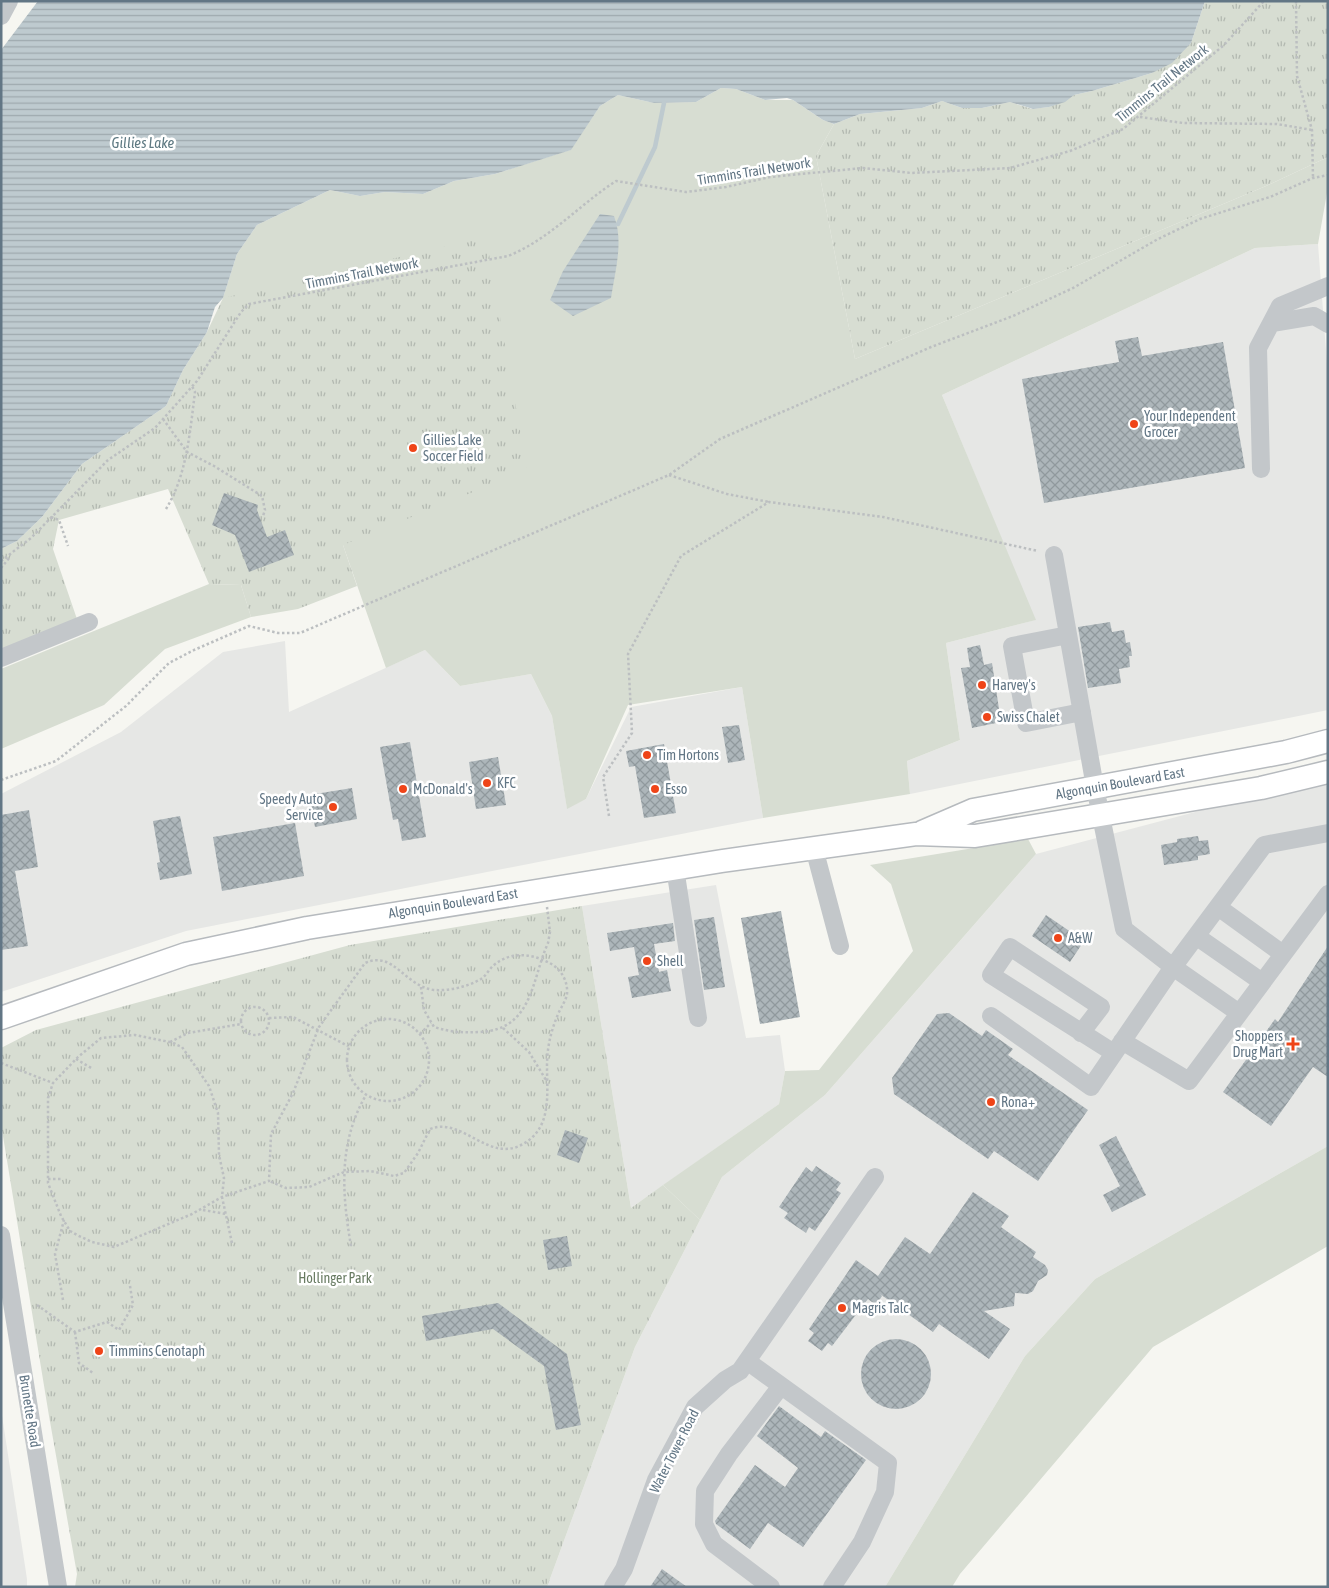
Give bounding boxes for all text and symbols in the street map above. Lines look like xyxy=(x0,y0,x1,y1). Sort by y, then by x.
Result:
street label: Timmins Trail Network xyxy=(1113,41,1211,125)
water label: Gillies Lake xyxy=(112,134,175,151)
street label: Timmins Trail Network xyxy=(696,154,812,188)
street label: Timmins Trail Network xyxy=(304,254,420,292)
place label: Your Independent Grocer xyxy=(1144,408,1236,440)
marker: Your Independent Grocer xyxy=(1128,418,1140,430)
place label: Gillies Lake Soccer Field xyxy=(423,432,484,464)
marker: Gillies Lake Soccer Field xyxy=(407,442,419,454)
place label: Harvey's xyxy=(992,677,1036,693)
marker: Harvey's xyxy=(976,679,988,691)
place label: Swiss Chalet xyxy=(997,709,1060,725)
marker: Swiss Chalet xyxy=(981,711,993,723)
place label: Tim Hortons xyxy=(657,747,719,763)
marker: Tim Hortons xyxy=(641,749,653,761)
street label: Algonquin Boulevard East xyxy=(1054,764,1186,802)
place label: KFC xyxy=(497,775,517,791)
marker: KFC xyxy=(481,777,493,789)
place label: McDonald's xyxy=(413,781,473,797)
place label: Esso xyxy=(665,781,687,797)
marker: McDonald's xyxy=(397,783,409,795)
marker: Esso xyxy=(649,783,661,795)
place label: Speedy Auto Service xyxy=(259,791,323,823)
marker: Speedy Auto Service xyxy=(327,801,339,813)
street label: Algonquin Boulevard East xyxy=(387,885,519,921)
place label: A&W xyxy=(1068,930,1093,946)
marker: A&W xyxy=(1052,932,1064,944)
place label: Shell xyxy=(657,953,684,969)
marker: Shell xyxy=(641,955,653,967)
place label: Shoppers Drug Mart xyxy=(1232,1028,1283,1060)
marker: Shoppers Drug Mart xyxy=(1287,1038,1299,1050)
place label: Rona+ xyxy=(1001,1094,1035,1110)
marker: Rona+ xyxy=(985,1096,997,1108)
park label: Hollinger Park xyxy=(298,1270,372,1286)
place label: Magris Talc xyxy=(852,1300,909,1316)
marker: Magris Talc xyxy=(836,1302,848,1314)
place label: Timmins Cenotaph xyxy=(109,1343,205,1359)
marker: Timmins Cenotaph xyxy=(93,1345,105,1357)
street label: Brunette Road xyxy=(16,1373,44,1449)
street label: Water Tower Road xyxy=(646,1407,702,1495)

